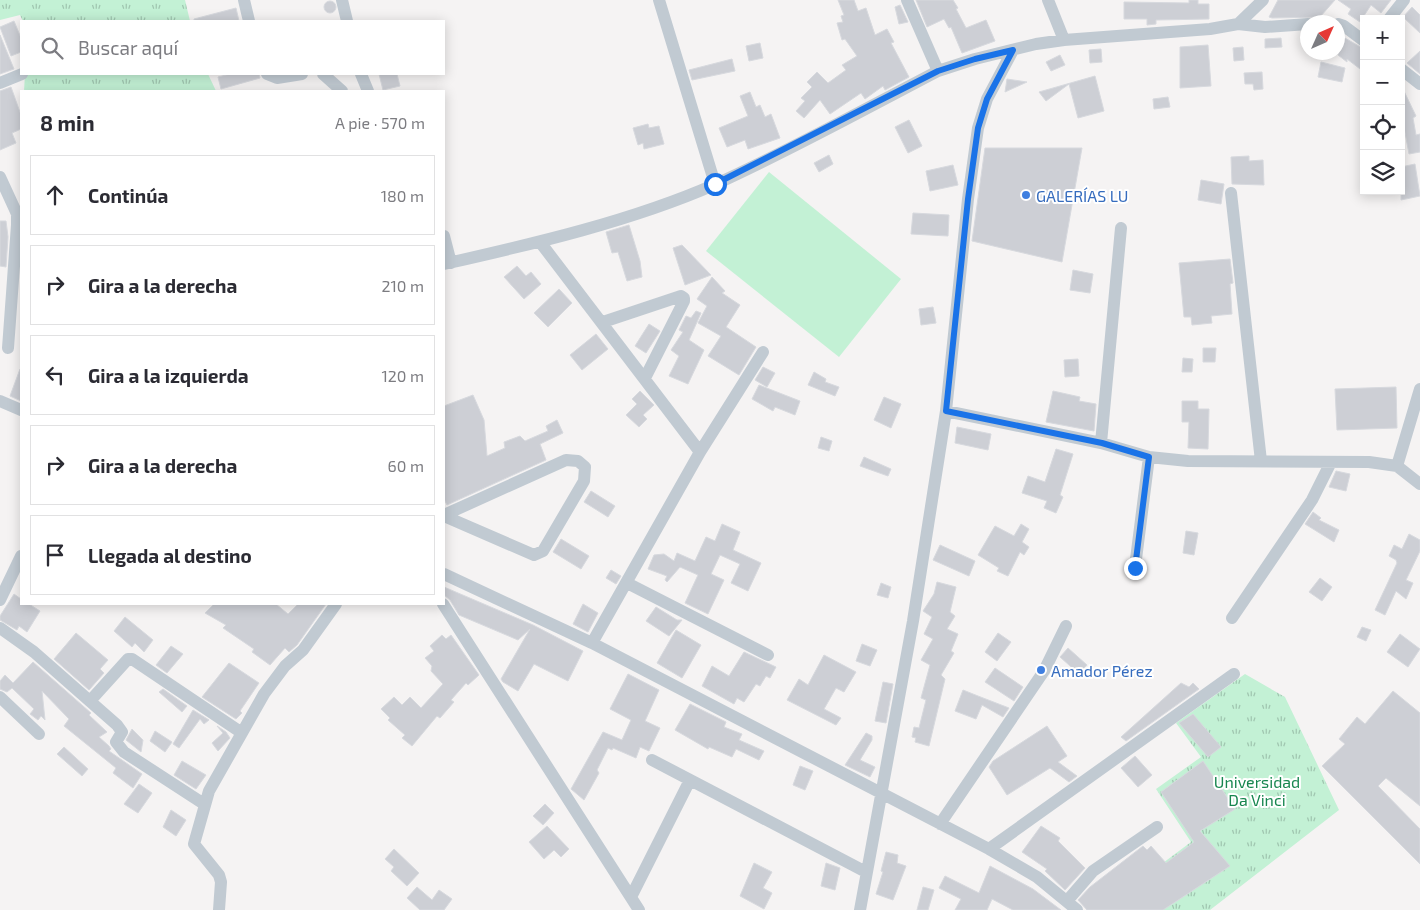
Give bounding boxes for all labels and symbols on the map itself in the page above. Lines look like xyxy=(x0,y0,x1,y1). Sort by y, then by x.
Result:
north arrow xyxy=(1300,15,1345,60)
route start xyxy=(704,173,727,196)
place label: GALERÍAS LU xyxy=(1036,186,1128,205)
marker: GALERÍAS LU xyxy=(1020,189,1032,201)
route end xyxy=(1124,557,1147,580)
place label: Amador Pérez xyxy=(1051,661,1153,680)
marker: Amador Pérez xyxy=(1035,664,1047,676)
park label: Universidad Da Vinci xyxy=(1214,772,1300,809)

